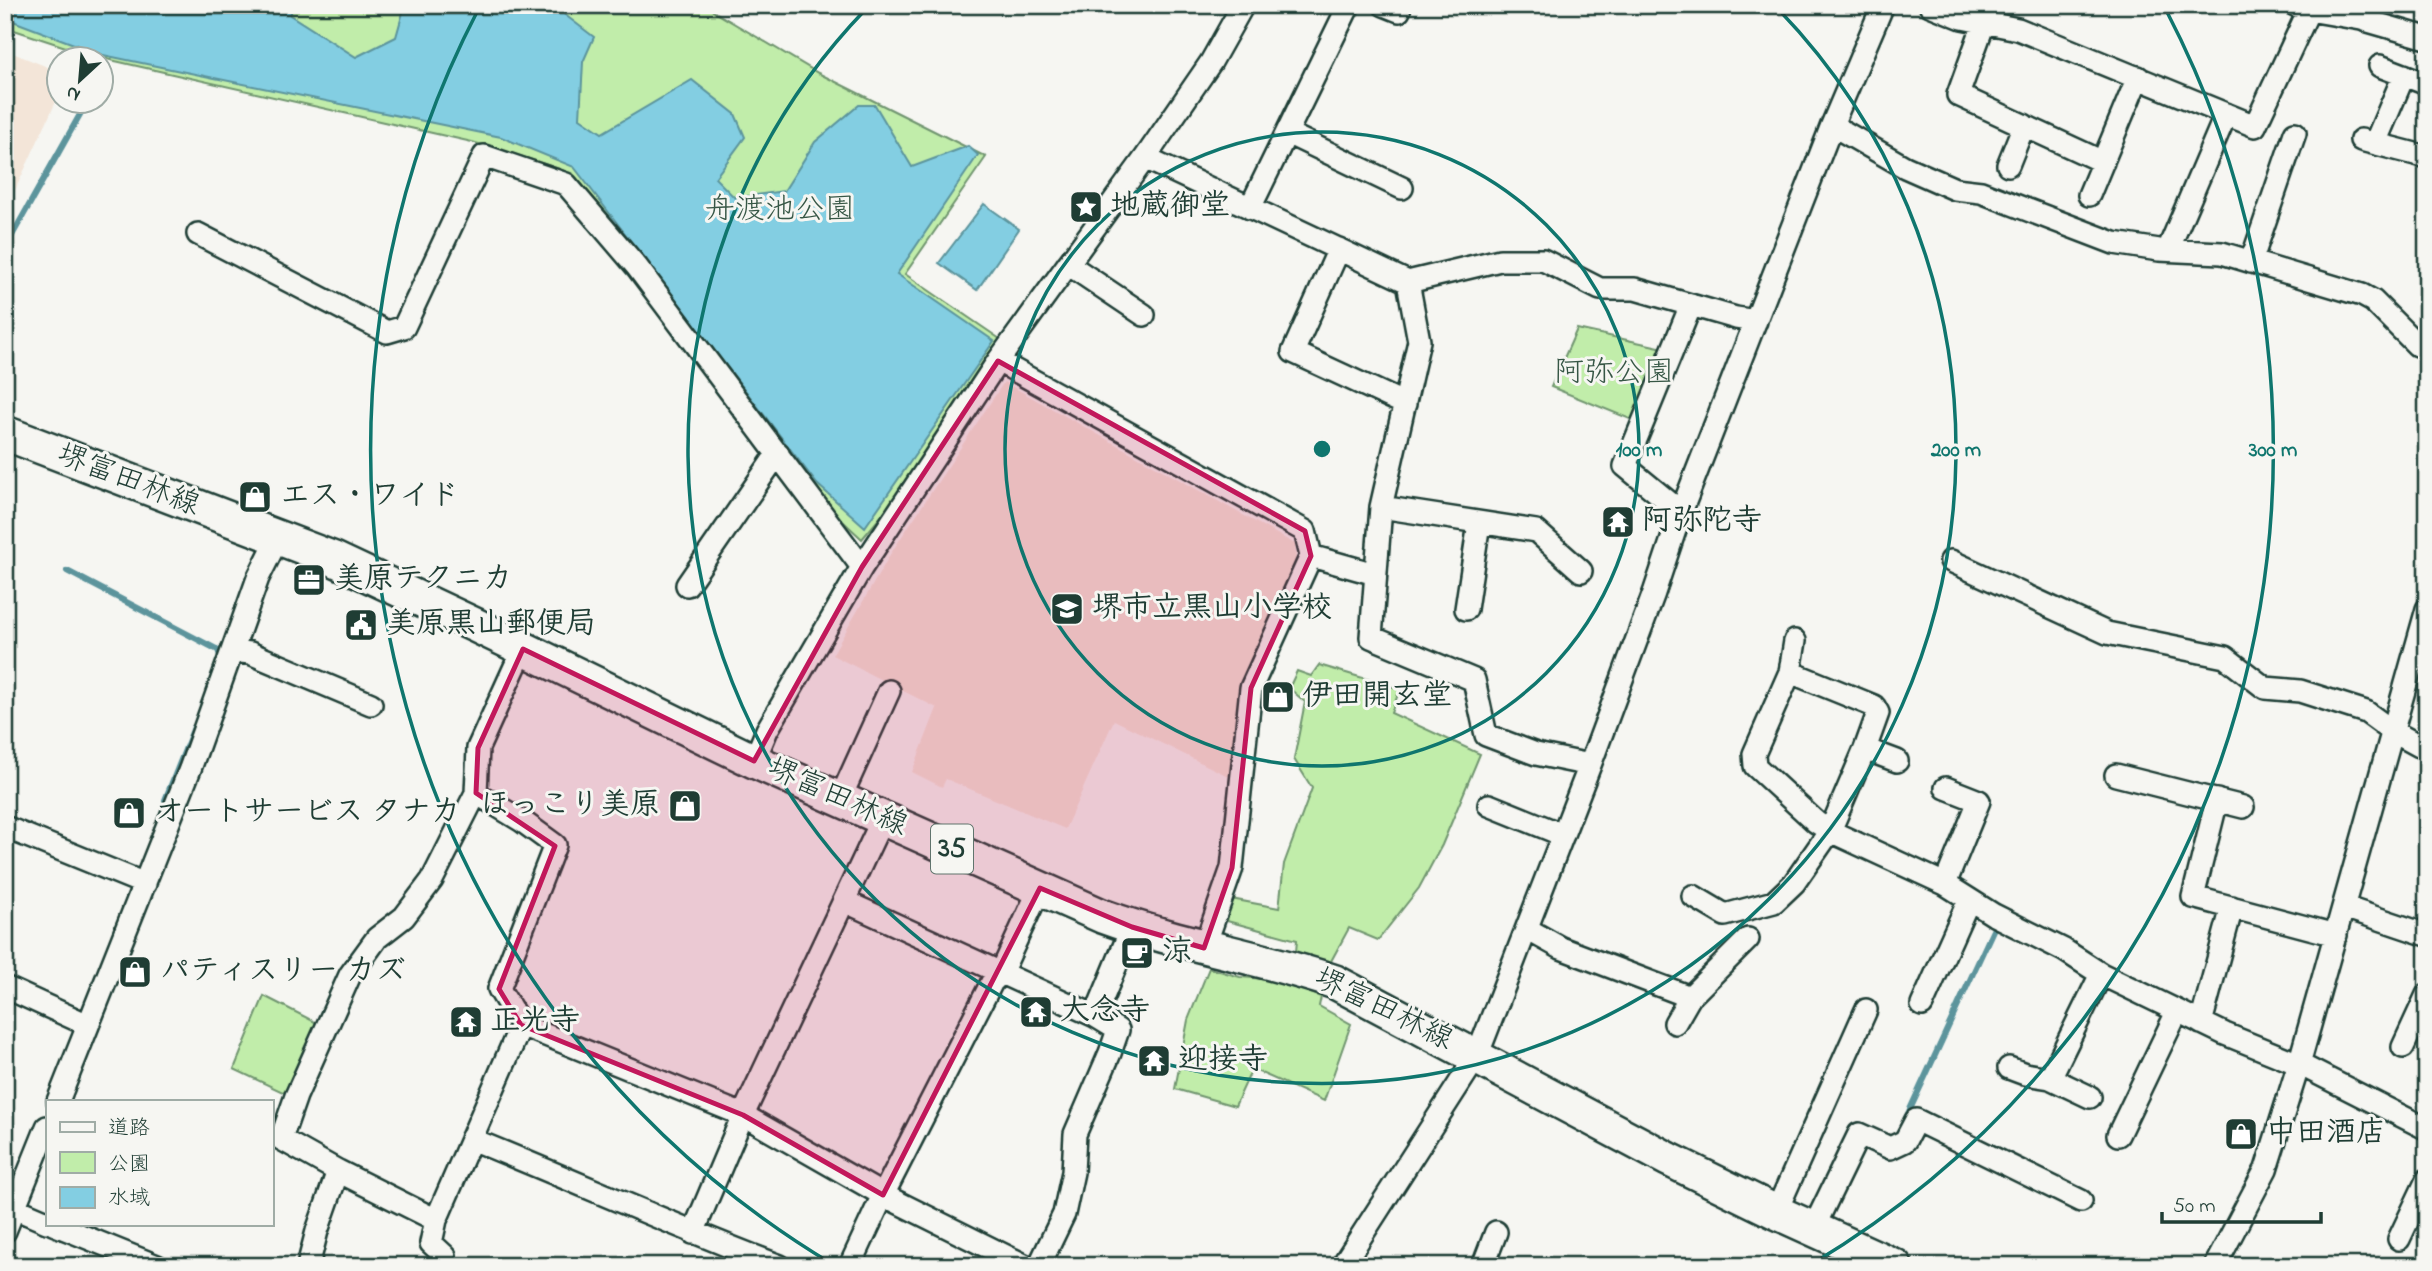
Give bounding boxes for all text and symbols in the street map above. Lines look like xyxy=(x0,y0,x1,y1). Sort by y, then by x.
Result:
north arrow xyxy=(46,46,116,116)
text: N xyxy=(62,78,85,108)
place label: 地蔵御堂 xyxy=(1110,185,1230,229)
place icon: 地蔵御堂 xyxy=(1067,188,1105,226)
park label: 舟渡池公園 xyxy=(705,189,855,233)
park label: 阿弥公園 xyxy=(1554,352,1674,396)
street label: 堺富田林線 xyxy=(50,434,206,528)
text: 100 m xyxy=(1616,436,1662,466)
text: 200 m xyxy=(1930,436,1981,466)
text: 300 m xyxy=(2248,436,2297,466)
centre of rings xyxy=(1310,437,1334,461)
place label: エス・ワイド xyxy=(280,475,459,519)
shop icon: エス・ワイド xyxy=(236,478,274,516)
place label: 阿弥陀寺 xyxy=(1642,500,1762,544)
temple icon: 阿弥陀寺 xyxy=(1599,503,1637,541)
place label: 美原テクニカ xyxy=(334,558,513,602)
office icon: 美原テクニカ xyxy=(290,561,328,599)
place label: 堺市立黒山小学校 xyxy=(1092,587,1332,631)
school or university icon: 堺市立黒山小学校 xyxy=(1048,590,1086,628)
place label: 美原黒山郵便局 xyxy=(386,603,596,647)
public building icon: 美原黒山郵便局 xyxy=(342,606,380,644)
place label: 伊田開玄堂 xyxy=(1302,675,1452,719)
shop icon: 伊田開玄堂 xyxy=(1259,678,1297,716)
street label: 堺富田林線 xyxy=(760,747,914,849)
place label: ほっこり美原 xyxy=(480,784,660,828)
shop icon: ほっこり美原 xyxy=(666,787,704,825)
place label: オートサービス タナカ xyxy=(154,791,461,835)
shop icon: オートサービス タナカ xyxy=(110,794,148,832)
road number: 35 xyxy=(931,824,973,874)
place label: 涼 xyxy=(1162,931,1192,975)
cafe icon: 涼 xyxy=(1118,934,1156,972)
place label: パティスリー カズ xyxy=(160,950,406,994)
shop icon: パティスリー カズ xyxy=(116,953,154,991)
street label: 堺富田林線 xyxy=(1306,957,1460,1063)
place label: 大念寺 xyxy=(1060,990,1150,1034)
temple icon: 大念寺 xyxy=(1017,993,1055,1031)
place label: 正光寺 xyxy=(490,1000,580,1044)
temple icon: 正光寺 xyxy=(447,1003,485,1041)
place label: 迎接寺 xyxy=(1178,1039,1268,1083)
temple icon: 迎接寺 xyxy=(1135,1042,1173,1080)
legend xyxy=(46,1100,273,1226)
place label: 中田酒店 xyxy=(2266,1112,2386,1156)
text: 道路 xyxy=(108,1114,150,1144)
shop icon: 中田酒店 xyxy=(2222,1115,2260,1153)
text: 公園 xyxy=(108,1150,150,1180)
scale bar xyxy=(2162,1180,2322,1224)
text: 水域 xyxy=(108,1184,150,1214)
text: 50 m xyxy=(2173,1192,2216,1222)

